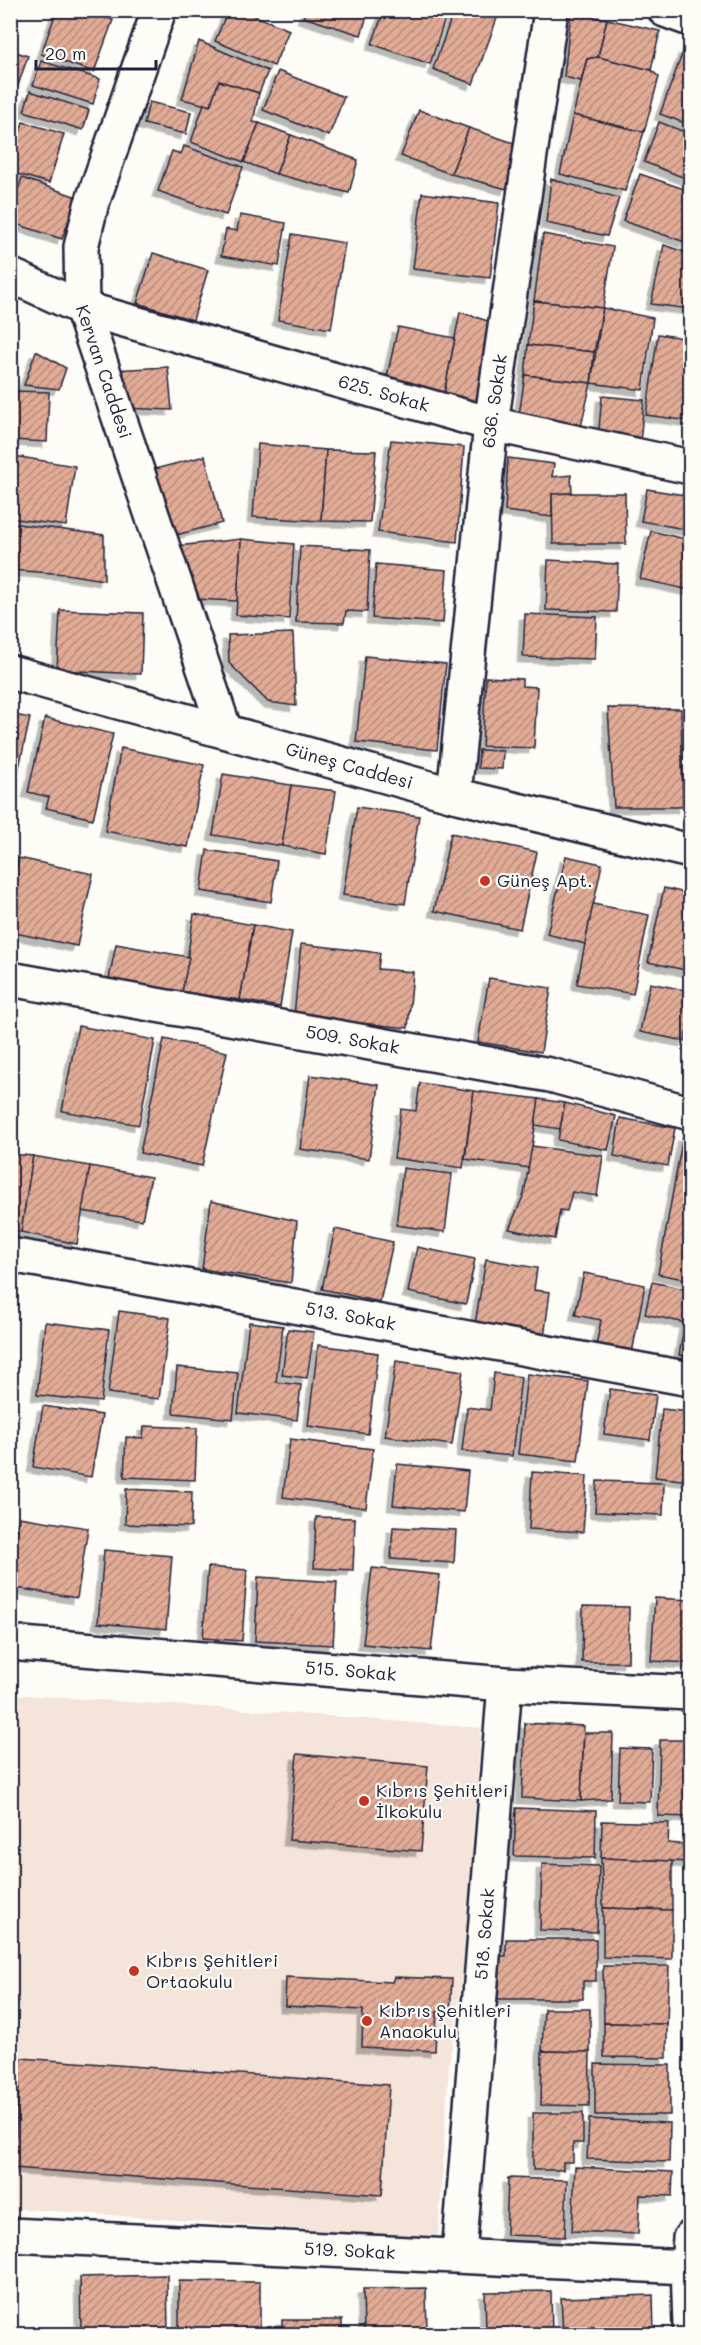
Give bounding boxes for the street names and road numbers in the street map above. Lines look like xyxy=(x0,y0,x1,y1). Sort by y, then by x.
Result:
street label: Kervan Caddesi xyxy=(71,301,138,442)
street label: 636. Sokak xyxy=(476,352,512,449)
street label: 625. Sokak xyxy=(336,368,432,417)
street label: Güneş Caddesi xyxy=(283,736,416,794)
street label: 509. Sokak xyxy=(304,1019,401,1059)
street label: 513. Sokak xyxy=(304,1295,398,1336)
street label: 515. Sokak xyxy=(304,1655,397,1686)
street label: 518. Sokak xyxy=(468,1887,500,1981)
street label: 519. Sokak xyxy=(303,2236,396,2264)

